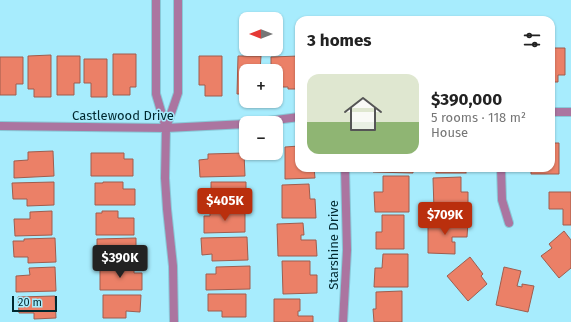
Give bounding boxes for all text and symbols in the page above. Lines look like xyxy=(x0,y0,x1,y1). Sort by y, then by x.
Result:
north arrow xyxy=(239,12,283,56)
map controls xyxy=(239,12,283,160)
icon: filters xyxy=(521,29,543,51)
text: 3 homes xyxy=(307,30,372,51)
button: + xyxy=(239,64,283,108)
text: $390,000 xyxy=(431,89,502,110)
icon: home xyxy=(339,90,387,138)
street label: Castlewood Drive xyxy=(72,108,174,123)
text: 5 rooms · 118 m² xyxy=(431,110,526,125)
button: − xyxy=(239,116,283,160)
text: House xyxy=(431,125,468,140)
pin: $405K xyxy=(197,188,253,222)
text: $405K xyxy=(206,193,244,208)
street label: Starshine Drive xyxy=(326,200,341,290)
pin: $709K xyxy=(417,202,473,236)
text: $709K xyxy=(427,207,463,222)
pin: $390K xyxy=(92,245,148,279)
text: $390K xyxy=(102,250,138,265)
scale bar xyxy=(12,294,57,313)
text: 20 m xyxy=(18,296,42,309)

